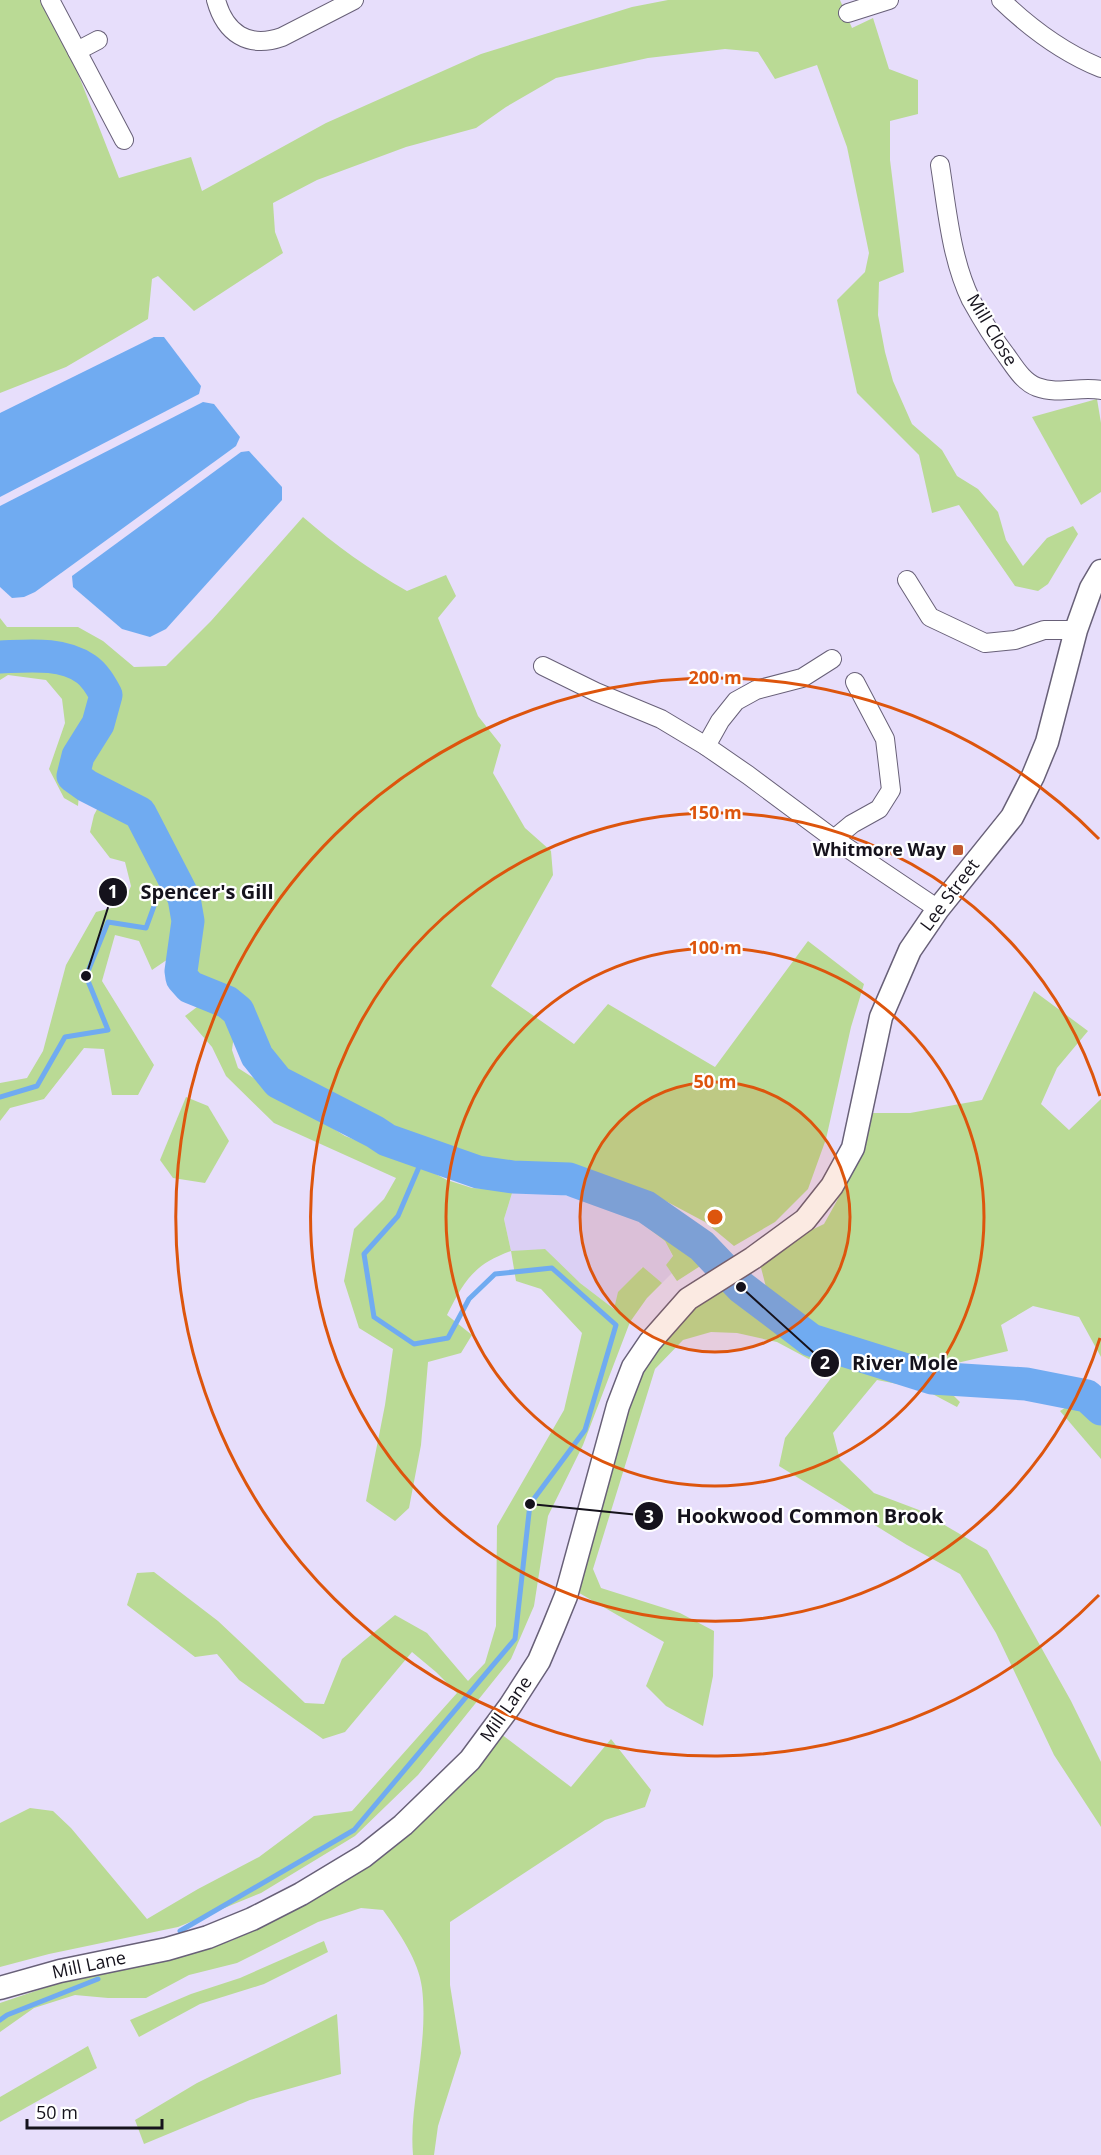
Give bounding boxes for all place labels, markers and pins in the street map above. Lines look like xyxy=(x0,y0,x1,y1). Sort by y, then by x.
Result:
place label: Whitmore Way xyxy=(813,837,947,861)
marker: Whitmore Way xyxy=(951,843,965,857)
callout: Spencer's Gill xyxy=(98,873,285,911)
centre of rings xyxy=(705,1207,725,1227)
callout: River Mole xyxy=(810,1344,970,1382)
callout: Hookwood Common Brook xyxy=(634,1497,955,1535)

